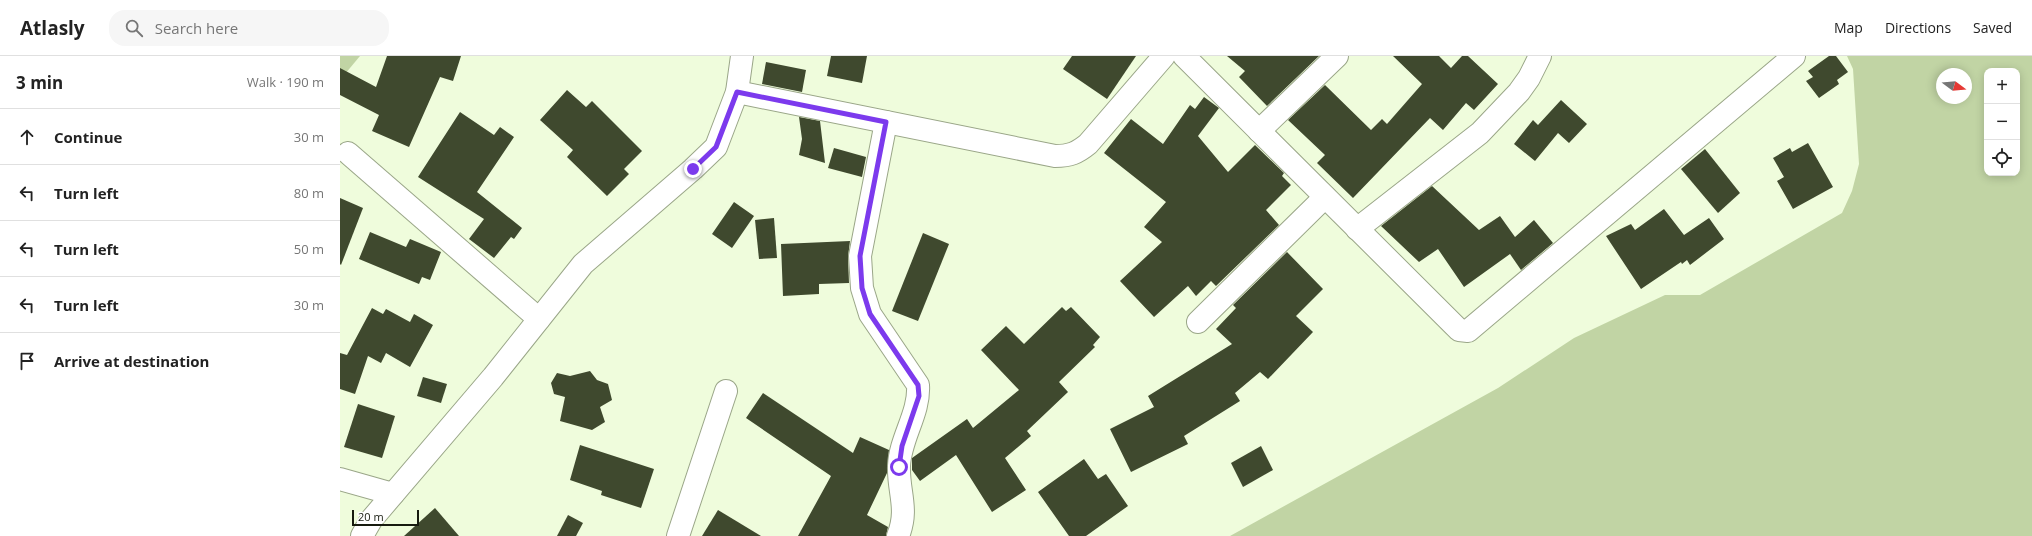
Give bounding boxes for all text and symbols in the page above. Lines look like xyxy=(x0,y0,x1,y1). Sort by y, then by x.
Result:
search box xyxy=(109,10,389,46)
text: Atlasly xyxy=(20,15,85,41)
icon: search xyxy=(123,17,145,39)
text: Search here xyxy=(155,18,238,38)
text: Map xyxy=(1834,18,1863,37)
text: Directions xyxy=(1885,18,1951,37)
text: Saved xyxy=(1973,18,2012,37)
north arrow xyxy=(1936,68,1972,104)
map controls xyxy=(1984,68,2020,176)
button: + xyxy=(1984,68,2020,104)
text: 3 min xyxy=(16,71,63,94)
text: Walk · 190 m xyxy=(247,73,324,91)
button: − xyxy=(1984,104,2020,140)
icon: ahead xyxy=(16,126,38,148)
text: Continue xyxy=(54,127,122,147)
text: 30 m xyxy=(294,128,324,146)
button: locate xyxy=(1984,140,2020,176)
route end xyxy=(684,160,702,178)
icon: left xyxy=(16,182,38,204)
text: Turn left xyxy=(54,183,119,203)
text: 80 m xyxy=(294,184,324,202)
icon: left xyxy=(16,238,38,260)
text: Turn left xyxy=(54,239,119,259)
text: 50 m xyxy=(294,240,324,258)
icon: left xyxy=(16,294,38,316)
text: Turn left xyxy=(54,295,119,315)
text: 30 m xyxy=(294,296,324,314)
icon: arrive xyxy=(16,350,38,372)
text: Arrive at destination xyxy=(54,351,209,371)
route start xyxy=(890,458,908,476)
scale bar xyxy=(352,508,419,527)
text: 20 m xyxy=(358,509,384,524)

